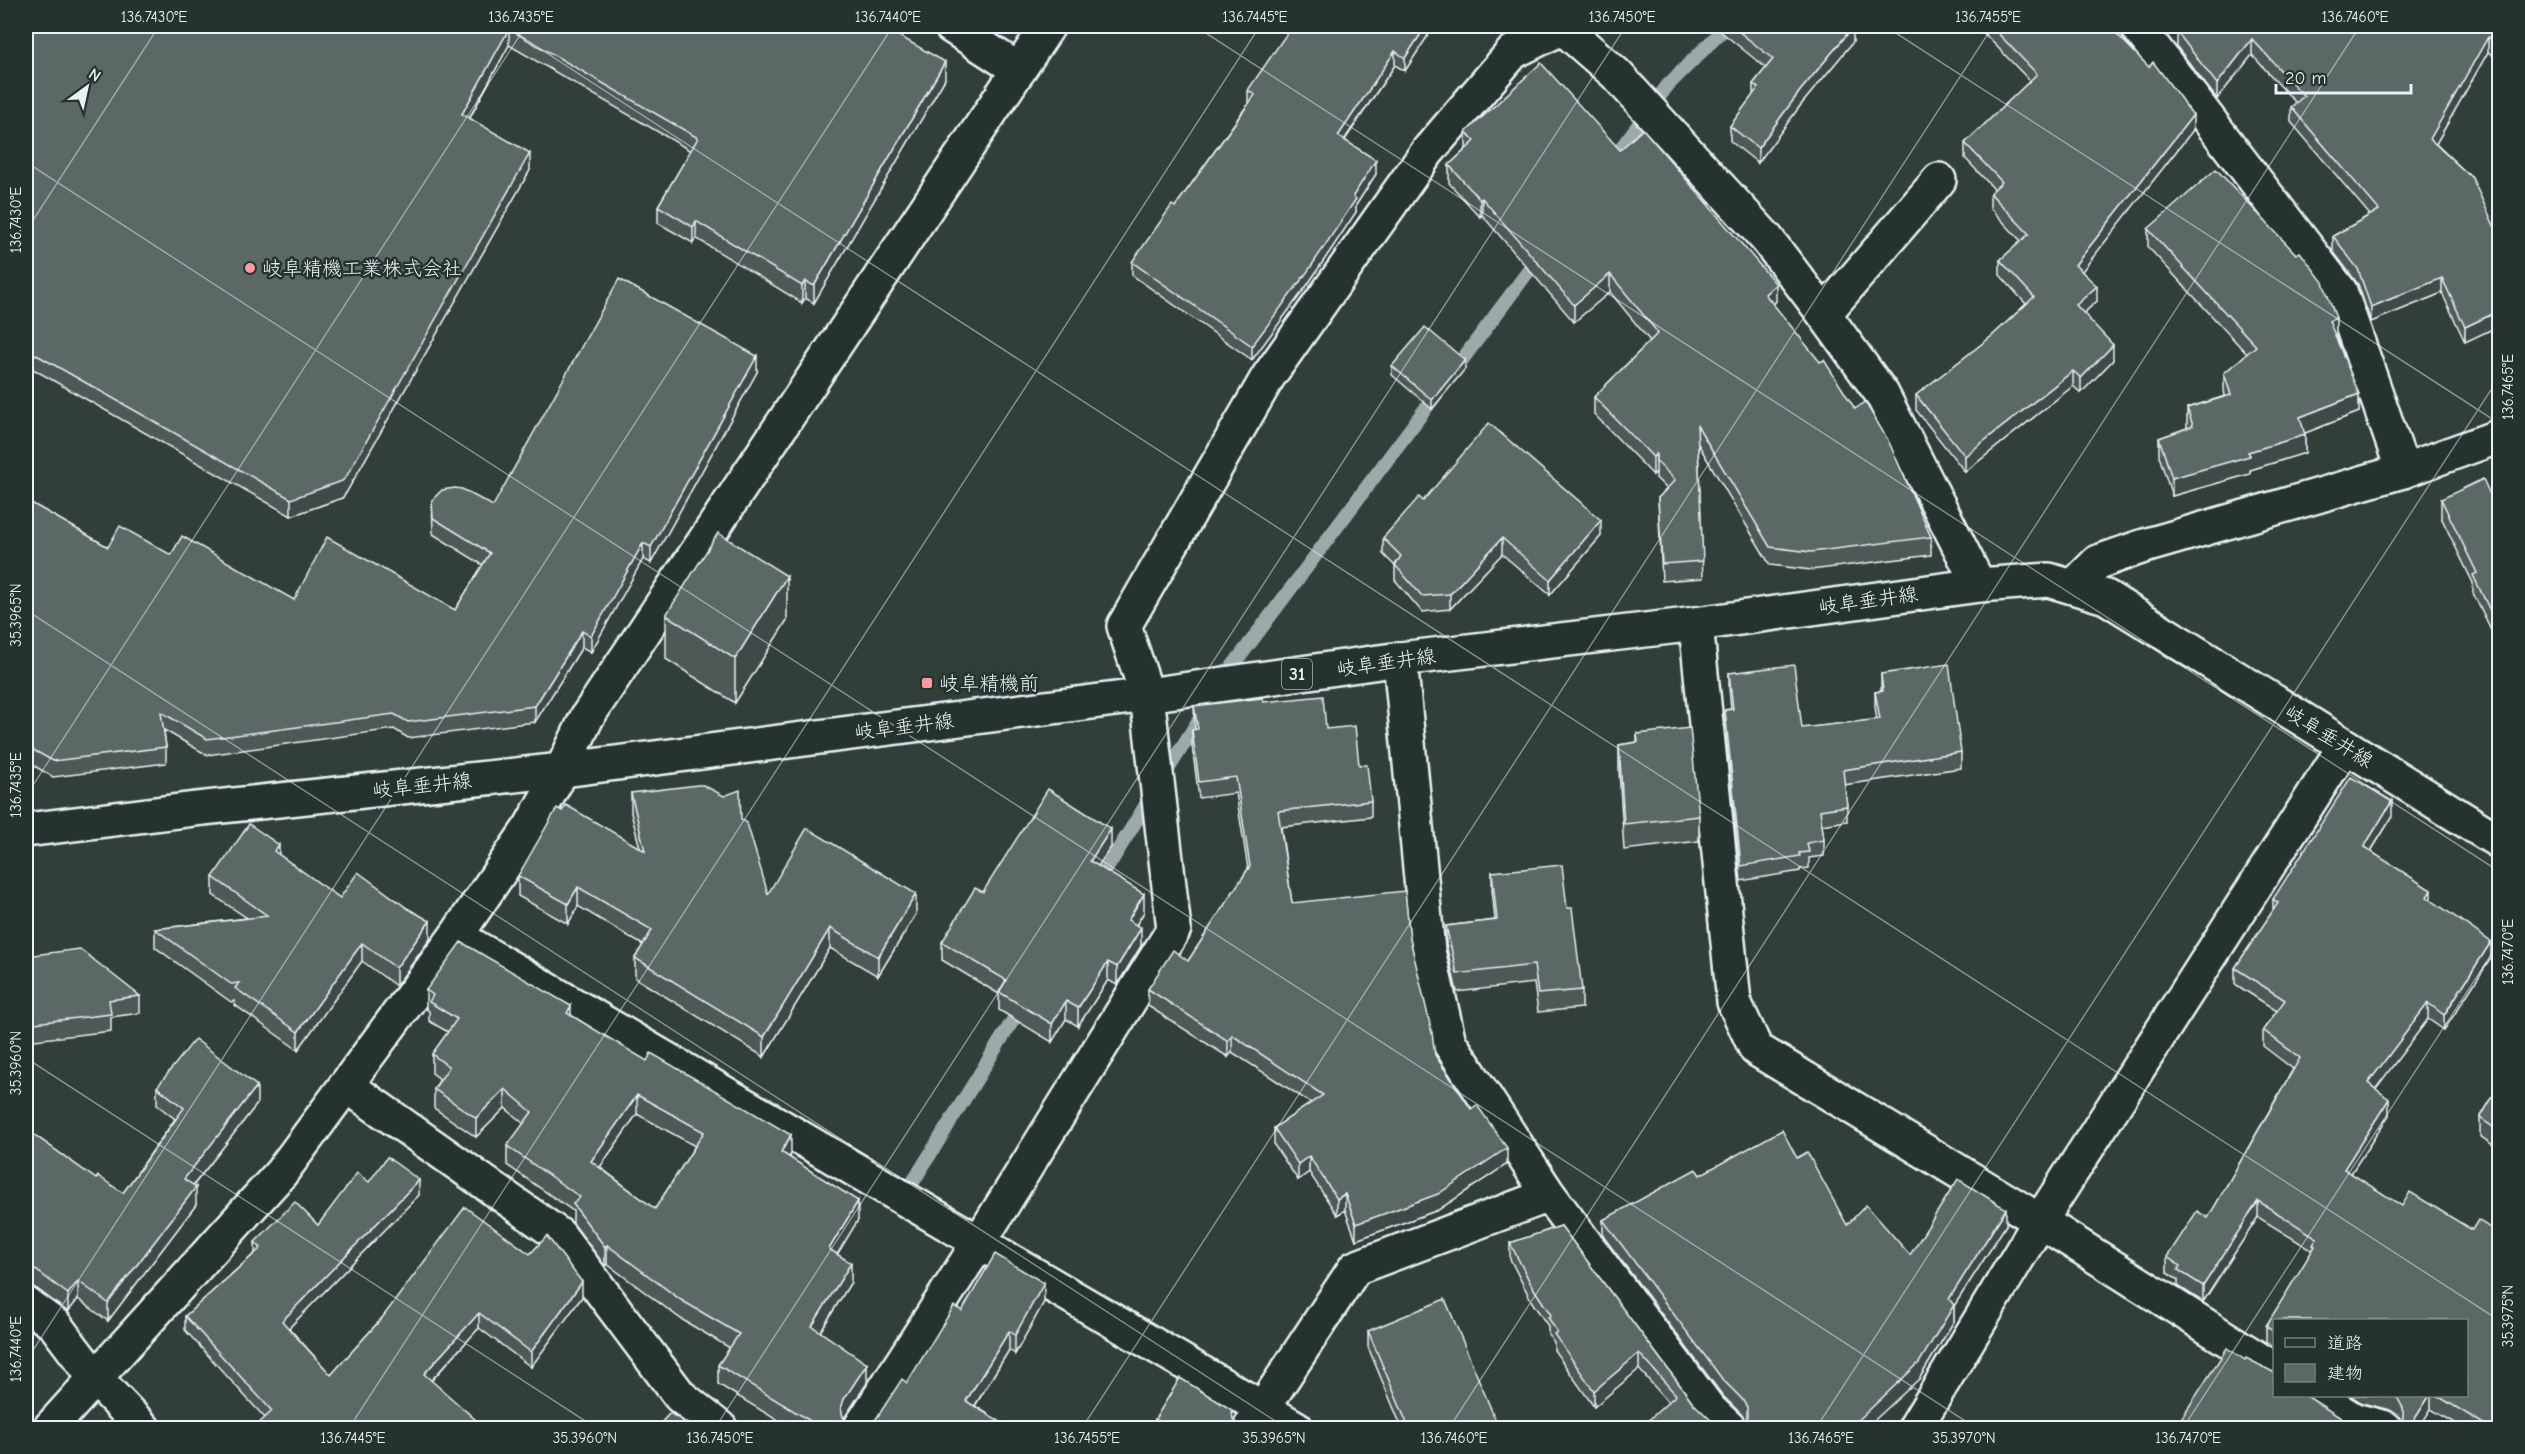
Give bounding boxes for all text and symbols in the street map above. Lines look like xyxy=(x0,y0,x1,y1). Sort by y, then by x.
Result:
text: 136.7430°E xyxy=(121,8,187,26)
text: 136.7435°E xyxy=(488,8,554,26)
text: 136.7440°E xyxy=(855,8,921,26)
text: 136.7445°E xyxy=(1222,8,1288,26)
text: 136.7450°E xyxy=(1588,8,1656,26)
text: 136.7455°E xyxy=(1955,8,2021,26)
text: 136.7460°E xyxy=(2321,8,2389,26)
north arrow xyxy=(57,57,117,117)
scale bar xyxy=(2276,57,2411,95)
text: N xyxy=(85,65,104,86)
text: 20 m xyxy=(2285,68,2326,89)
text: 136.7430°E xyxy=(7,187,25,253)
place label: 岐阜精機工業株式会社 xyxy=(262,257,462,280)
marker: 岐阜精機工業株式会社 xyxy=(243,261,257,275)
text: 136.7465°E xyxy=(2499,354,2517,420)
street label: 岐阜垂井線 xyxy=(1817,582,1919,619)
text: 35.3965°N xyxy=(7,583,25,647)
street label: 岐阜垂井線 xyxy=(1335,644,1437,681)
road number: 31 xyxy=(1282,659,1312,689)
place label: 岐阜精機前 xyxy=(939,672,1039,695)
marker: 岐阜精機前 xyxy=(920,676,934,690)
street label: 岐阜垂井線 xyxy=(2280,700,2377,773)
street label: 岐阜垂井線 xyxy=(853,709,955,744)
text: 136.7435°E xyxy=(7,752,25,818)
street label: 岐阜垂井線 xyxy=(371,769,473,802)
text: 136.7470°E xyxy=(2499,919,2517,985)
text: 35.3960°N xyxy=(7,1031,25,1095)
text: 35.3975°N xyxy=(2499,1285,2517,1347)
text: 136.7440°E xyxy=(7,1316,25,1382)
legend xyxy=(2273,1319,2468,1397)
text: 道路 xyxy=(2327,1333,2363,1354)
text: 建物 xyxy=(2327,1363,2363,1384)
text: 136.7445°E xyxy=(320,1429,386,1447)
text: 35.3960°N xyxy=(553,1429,617,1447)
text: 136.7450°E xyxy=(686,1429,754,1447)
text: 136.7455°E xyxy=(1054,1429,1120,1447)
text: 35.3965°N xyxy=(1242,1429,1306,1447)
text: 136.7460°E xyxy=(1420,1429,1488,1447)
text: 136.7465°E xyxy=(1788,1429,1854,1447)
text: 35.3970°N xyxy=(1932,1429,1996,1447)
text: 136.7470°E xyxy=(2155,1429,2221,1447)

